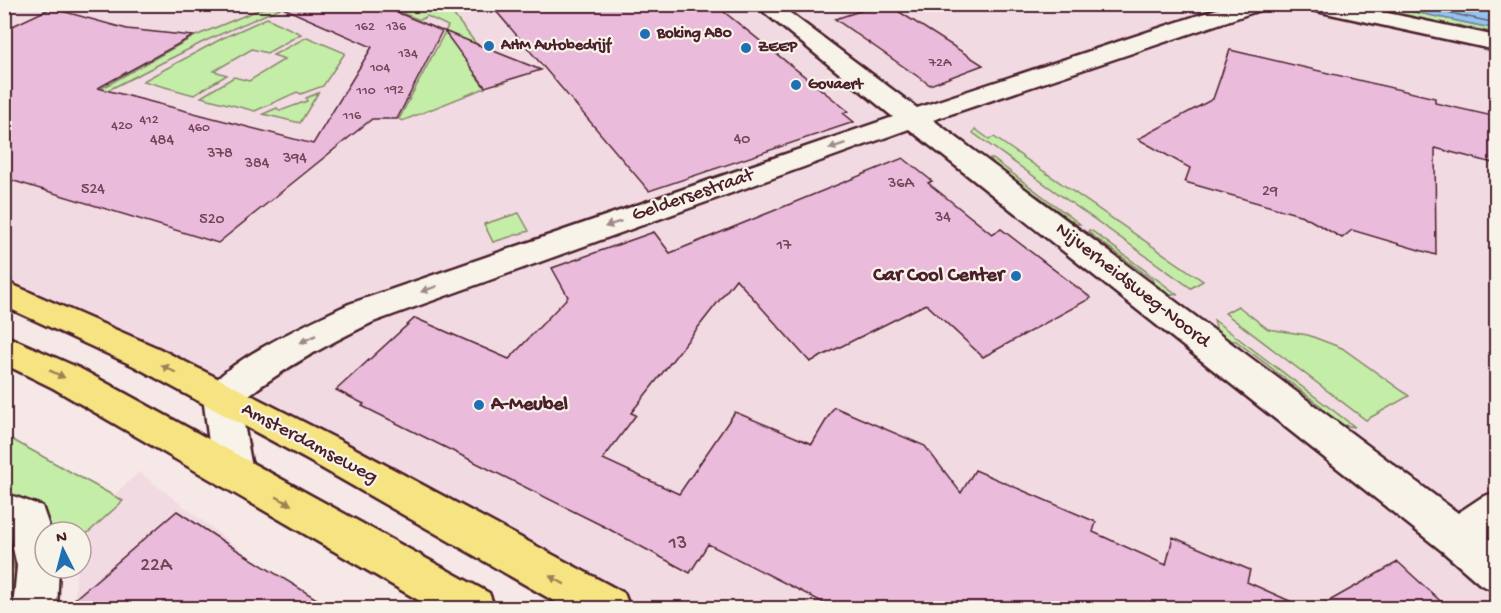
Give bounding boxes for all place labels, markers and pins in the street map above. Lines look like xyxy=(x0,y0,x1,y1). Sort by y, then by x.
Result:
place label: Boking A80 xyxy=(656,25,732,44)
marker: Boking A80 xyxy=(638,27,652,41)
place label: AHM Autobedrijf xyxy=(500,36,613,56)
marker: AHM Autobedrijf xyxy=(482,39,496,53)
place label: ZEEP xyxy=(758,39,798,58)
marker: ZEEP xyxy=(739,41,753,55)
place label: Govaert xyxy=(808,76,864,95)
marker: Govaert xyxy=(789,78,803,92)
place label: Car Cool Center xyxy=(872,265,1006,288)
marker: Car Cool Center xyxy=(1009,269,1023,283)
place label: A-Meubel xyxy=(490,394,569,417)
marker: A-Meubel xyxy=(472,398,486,412)

